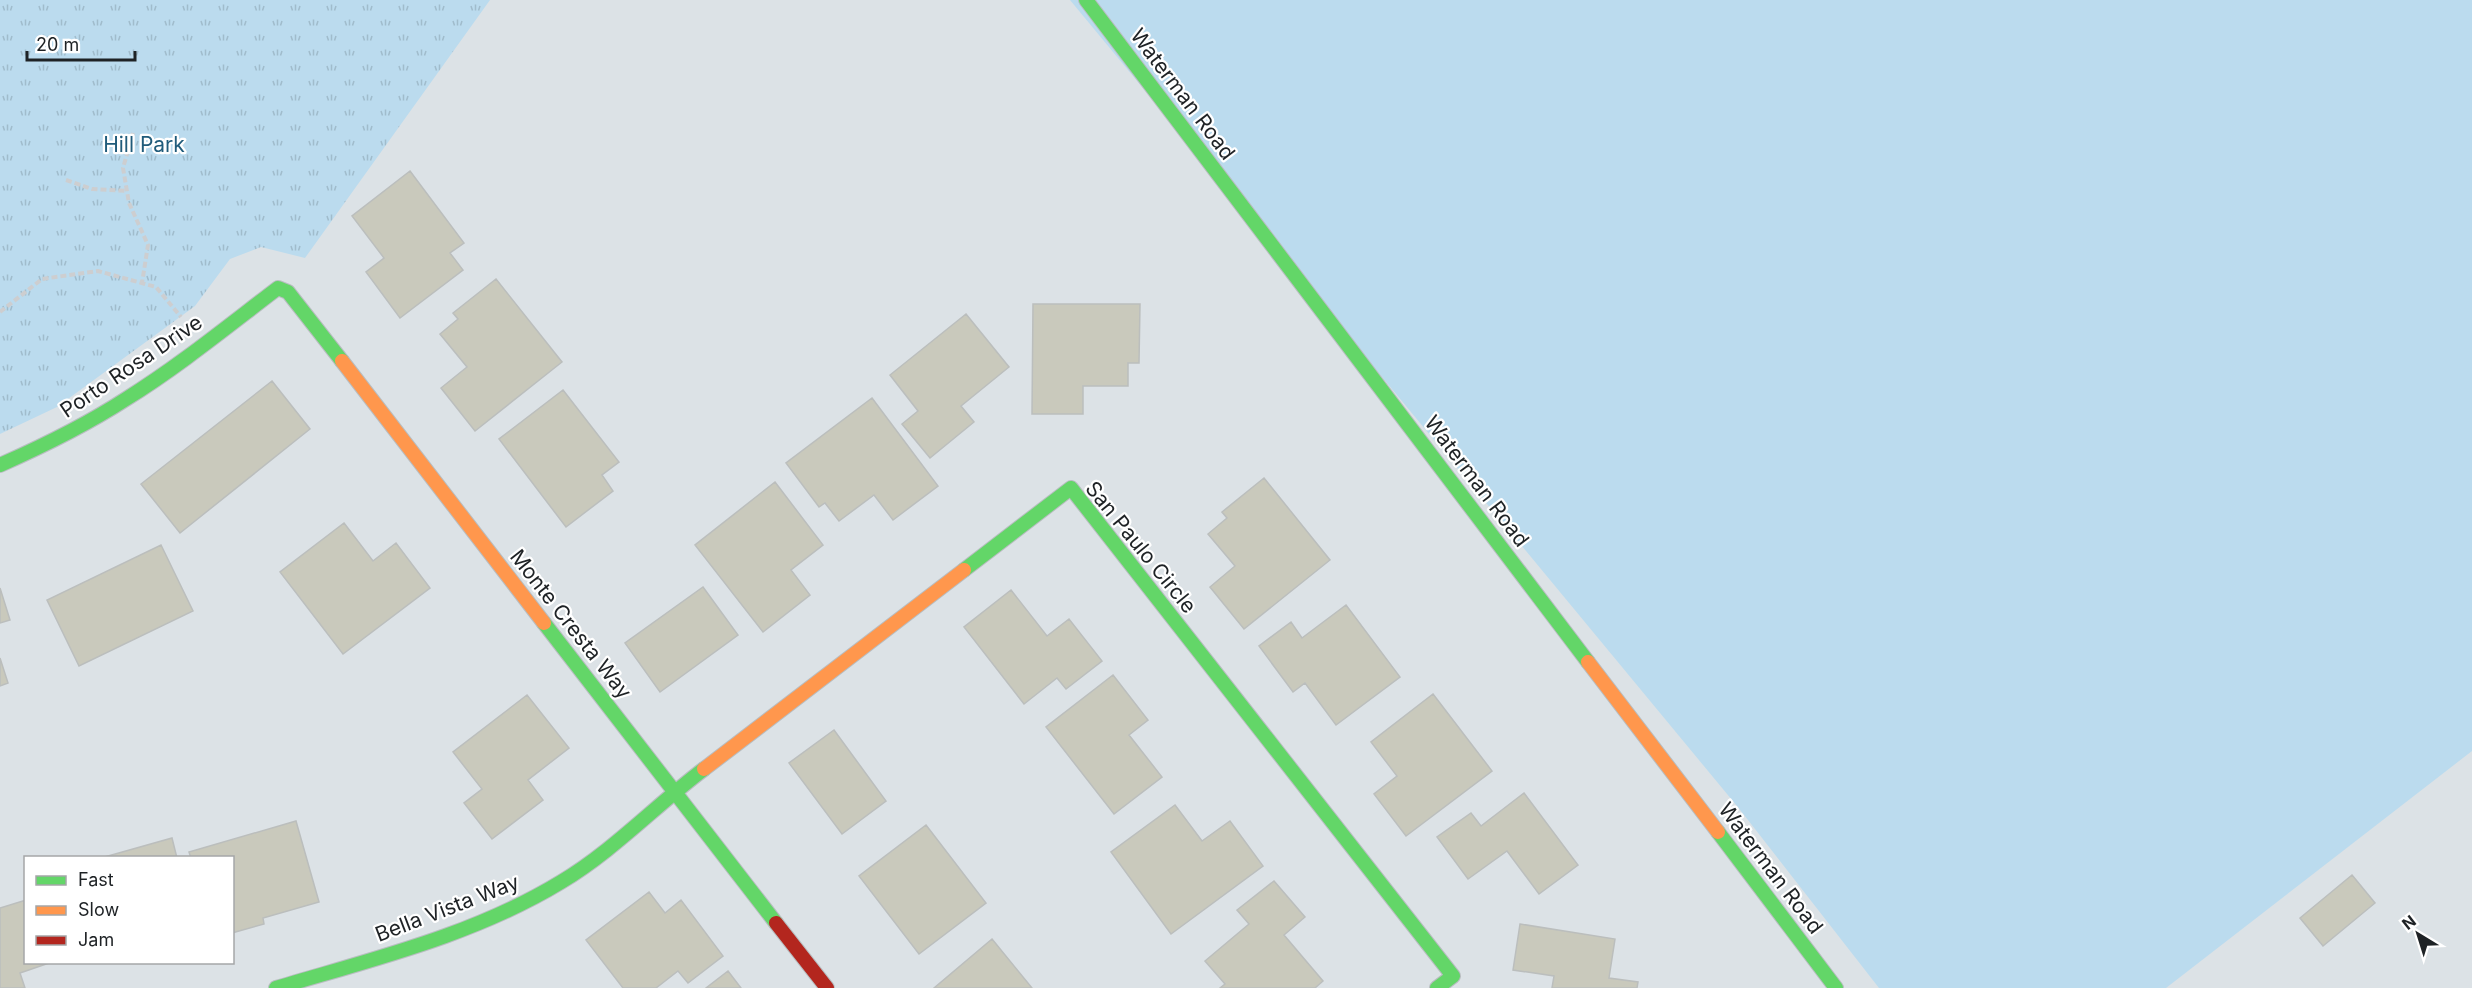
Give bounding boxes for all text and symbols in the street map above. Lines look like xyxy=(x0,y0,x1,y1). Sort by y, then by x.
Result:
street label: Waterman Road xyxy=(1126,23,1240,165)
scale bar xyxy=(27,24,135,62)
text: 20 m xyxy=(36,34,79,55)
park label: Hill Park xyxy=(103,132,185,157)
street label: Porto Rosa Drive xyxy=(55,309,207,423)
street label: Waterman Road xyxy=(1420,410,1534,552)
street label: San Paulo Circle xyxy=(1080,476,1202,618)
street label: Monte Cresta Way xyxy=(505,544,637,704)
street label: Waterman Road xyxy=(1714,797,1828,939)
legend xyxy=(24,856,234,964)
text: Fast xyxy=(78,869,114,890)
street label: Bella Vista Way xyxy=(372,869,523,947)
text: Slow xyxy=(78,899,119,920)
north arrow xyxy=(2388,904,2448,964)
text: N xyxy=(2398,911,2420,934)
text: Jam xyxy=(78,929,114,950)

